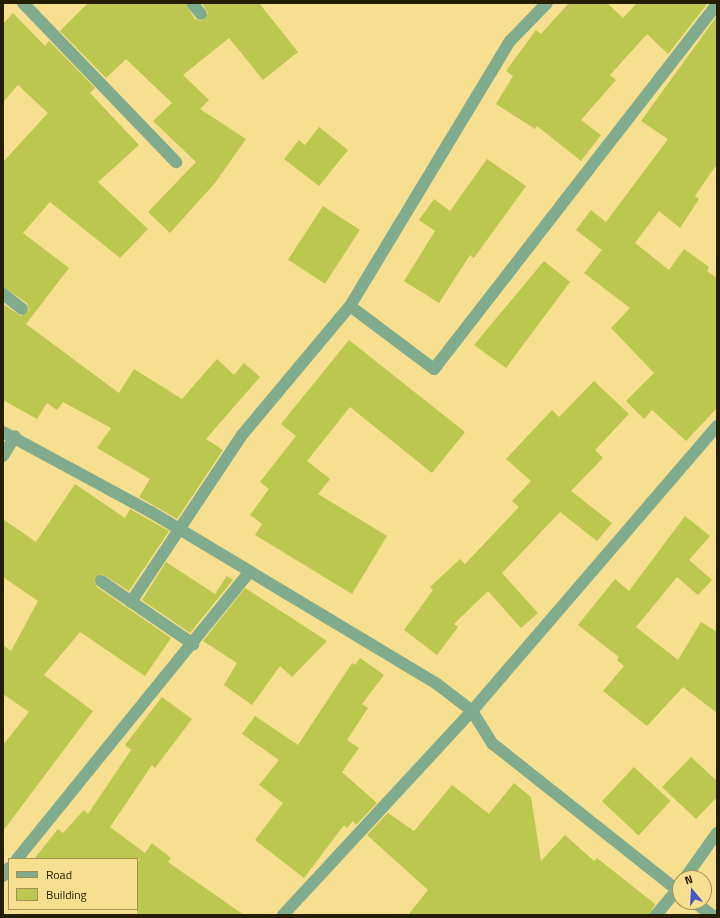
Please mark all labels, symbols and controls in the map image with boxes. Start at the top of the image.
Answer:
legend [8,858,138,910]
text: Road [46,865,72,884]
north arrow [672,870,712,910]
text: N [683,871,695,888]
text: Building [46,885,87,904]

